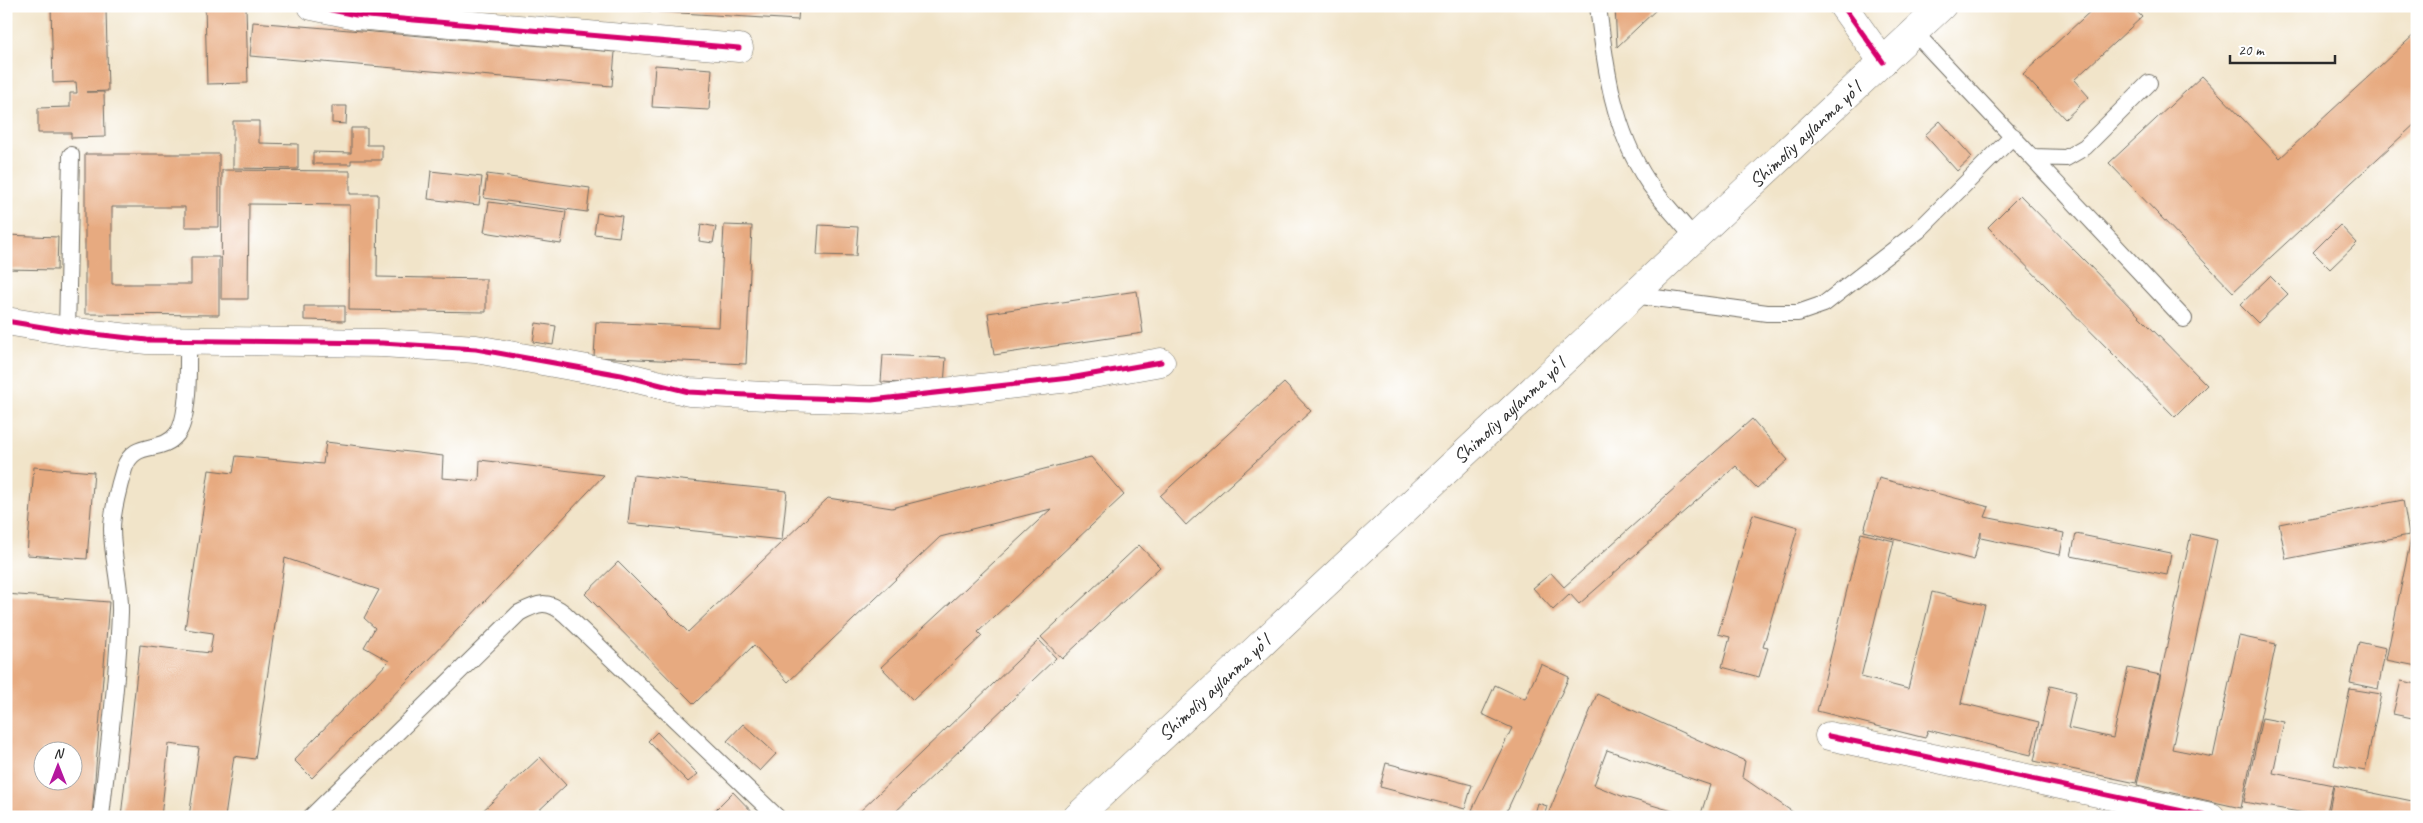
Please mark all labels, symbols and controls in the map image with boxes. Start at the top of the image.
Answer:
scale bar [2230,32,2336,64]
text: 20 m [2238,41,2265,60]
street label: Shimoliy aylanma yoʻl [1744,74,1869,193]
street label: Shimoliy aylanma yoʻl [1448,350,1573,469]
street label: Shimoliy aylanma yoʻl [1153,627,1278,746]
north arrow [32,740,82,790]
text: N [54,745,65,762]

